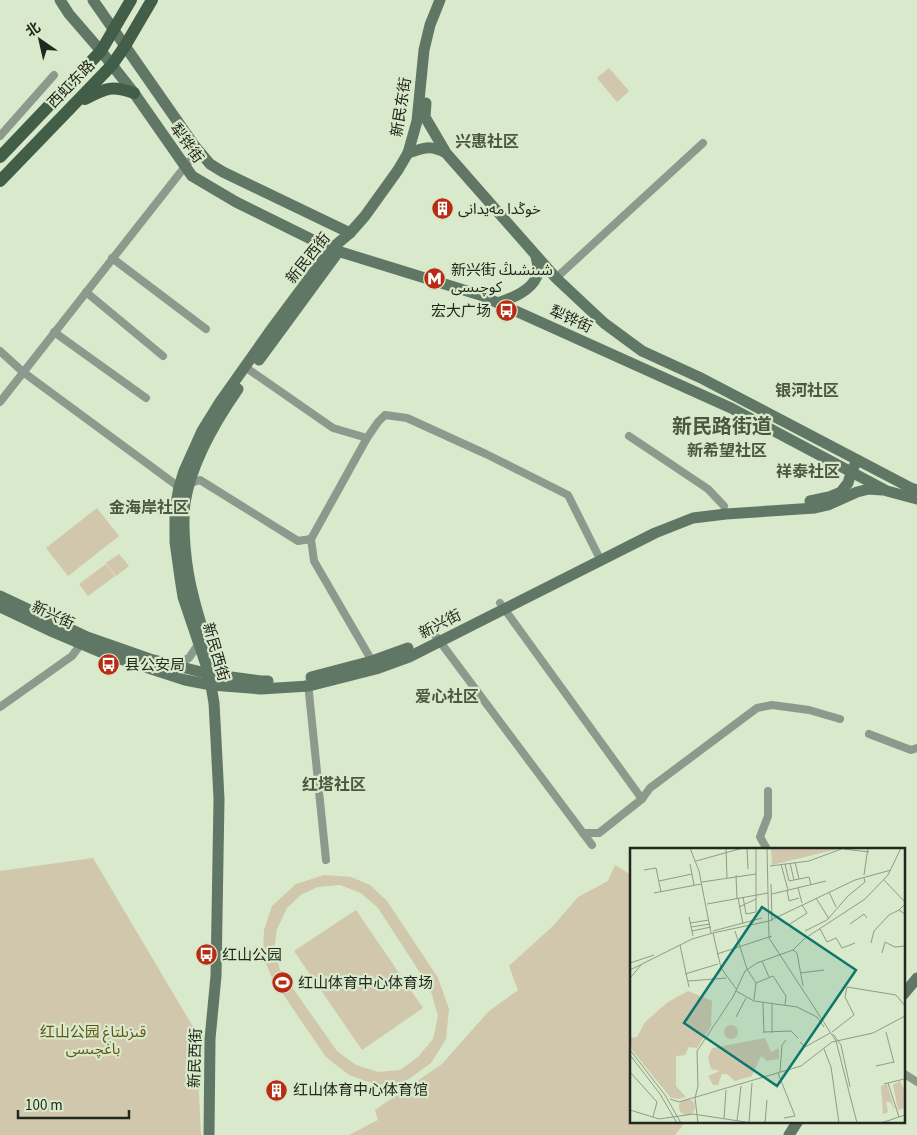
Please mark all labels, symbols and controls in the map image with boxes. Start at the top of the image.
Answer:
north arrow [15,15,65,65]
text: 北 [22,18,45,42]
street label: 西虹东路 [43,55,100,113]
street label: 新民东街 [386,76,417,138]
street label: 犁铧街 [165,119,208,168]
district label: 兴惠社区 [455,131,519,153]
building icon: خوڭدا مەيدانى [430,197,454,221]
place label: خوڭدا مەيدانى [458,199,541,220]
street label: 新民西街 [281,228,335,288]
place label: 新兴街 شىنشىڭ كوچىسى [451,260,553,298]
metro station icon: 新兴街 شىنشىڭ كوچىسى [423,267,447,291]
bus stop icon: 宏大广场 [495,299,519,323]
place label: 宏大广场 [431,301,491,322]
street label: 犁铧街 [546,301,596,338]
district label: 银河社区 [775,380,839,402]
district label: 新民路街道 [672,413,772,441]
district label: 新希望社区 [687,440,767,462]
district label: 祥泰社区 [776,461,840,483]
district label: 金海岸社区 [109,497,189,519]
street label: 新兴街 [28,596,78,634]
street label: 新兴街 [415,605,465,644]
street label: 新民西街 [197,620,234,684]
bus stop icon: 县公安局 [97,653,121,677]
place label: 县公安局 [125,655,185,676]
district label: 爱心社区 [415,686,479,708]
district label: 红塔社区 [302,774,366,796]
inset map [630,848,904,1122]
bus stop icon: 红山公园 [194,943,218,967]
place label: 红山公园 [222,945,282,966]
sports icon: 红山体育中心体育场 [270,971,294,995]
place label: 红山体育中心体育场 [298,973,433,994]
park label: 红山公园 قىزىلتاغ باغچىسى [40,1022,147,1060]
street label: 新民西街 [184,1028,207,1088]
building icon: 红山体育中心体育馆 [265,1078,289,1102]
place label: 红山体育中心体育馆 [293,1080,428,1101]
scale bar [18,1088,129,1120]
text: 100 m [25,1095,63,1116]

